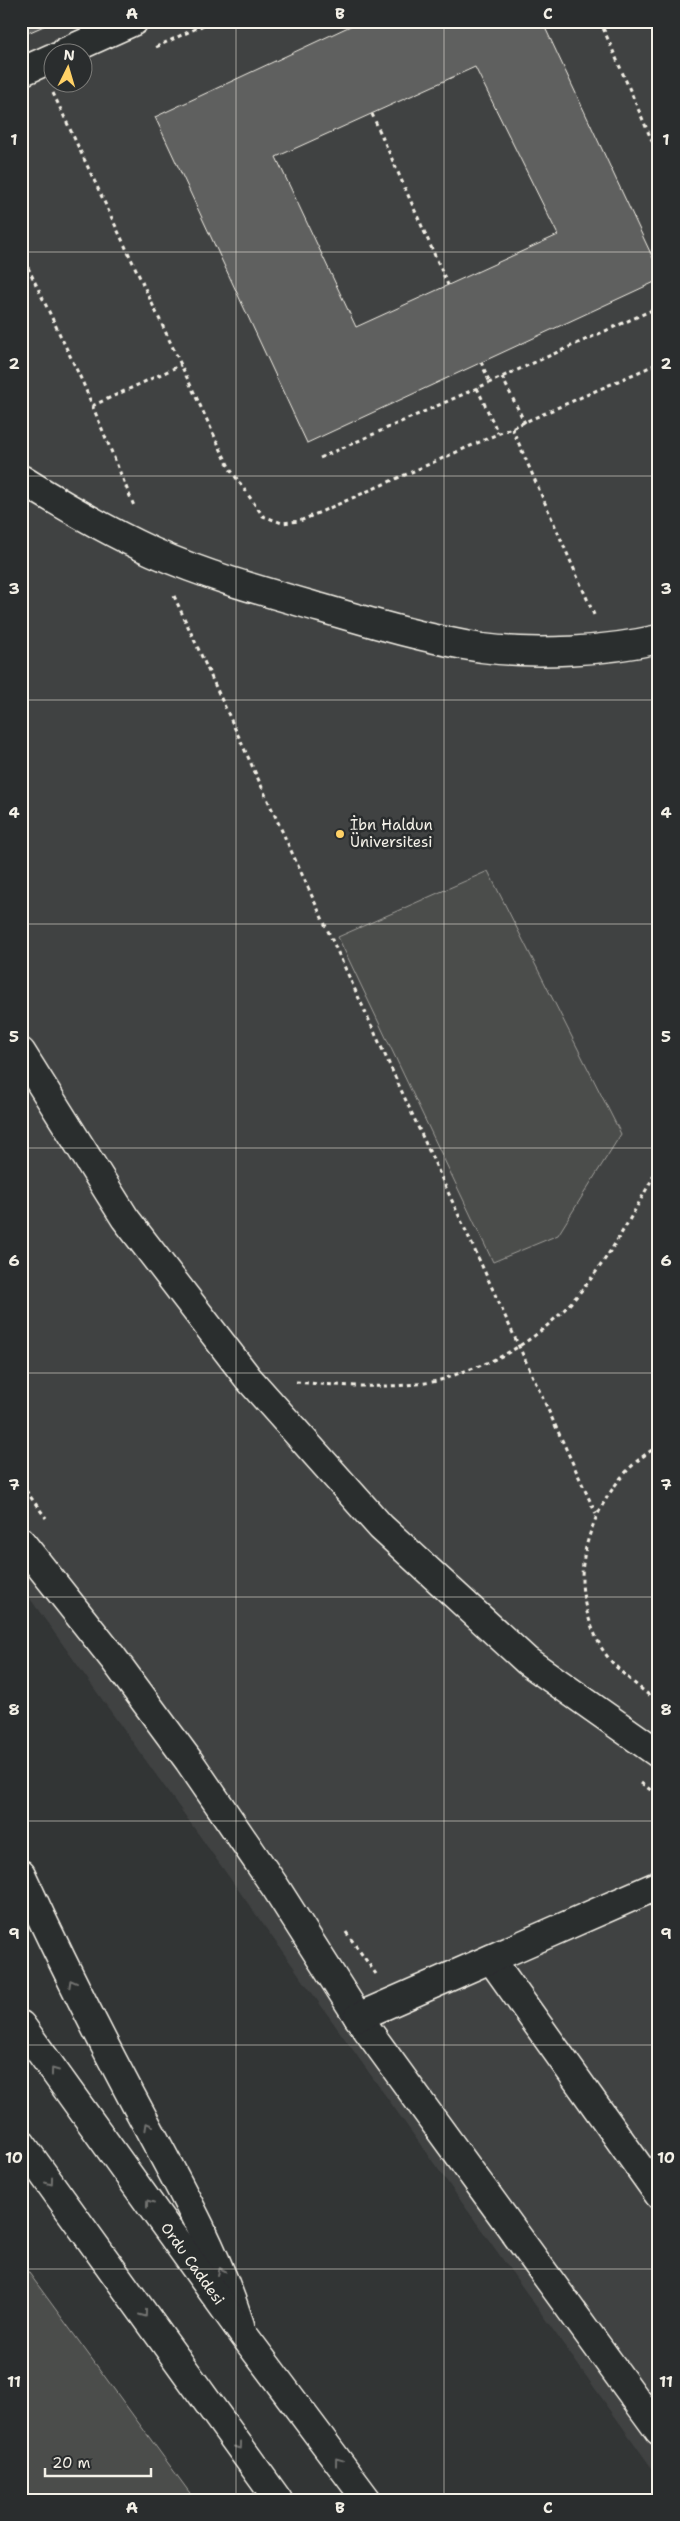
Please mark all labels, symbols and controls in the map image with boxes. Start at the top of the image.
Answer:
text: A [126,3,138,24]
text: B [335,3,345,24]
text: C [543,3,553,24]
north arrow [42,42,92,92]
text: N [63,46,75,64]
text: 1 [10,129,18,150]
text: 1 [662,129,670,150]
text: 2 [8,353,20,374]
text: 2 [660,353,672,374]
text: 3 [8,578,20,599]
text: 3 [660,578,672,599]
text: 4 [8,802,20,823]
text: 4 [660,802,672,823]
place label: İbn Haldun Üniversitesi [350,815,433,852]
marker: İbn Haldun Üniversitesi [334,828,346,840]
text: 5 [9,1026,19,1047]
text: 5 [661,1026,671,1047]
text: 6 [8,1250,20,1271]
text: 6 [660,1250,672,1271]
text: 7 [8,1474,20,1495]
text: 7 [660,1474,672,1495]
text: 8 [8,1699,20,1720]
text: 8 [660,1699,672,1720]
text: 9 [8,1923,20,1944]
text: 9 [660,1923,672,1944]
one-way arrow [68,1979,78,1988]
one-way arrow [51,2067,60,2077]
one-way arrow [144,2123,154,2132]
text: 10 [5,2147,23,2168]
text: 10 [657,2147,675,2168]
one-way arrow [44,2176,53,2186]
one-way arrow [146,2199,155,2209]
street label: Ordu Caddesi [156,2219,229,2309]
one-way arrow [217,2267,228,2276]
one-way arrow [138,2308,147,2318]
text: 11 [7,2371,21,2392]
text: 11 [659,2371,673,2392]
one-way arrow [233,2441,242,2450]
scale bar [45,2446,151,2478]
text: 20 m [52,2453,91,2473]
one-way arrow [335,2457,344,2467]
text: A [126,2497,138,2518]
text: B [335,2497,345,2518]
text: C [543,2497,553,2518]

